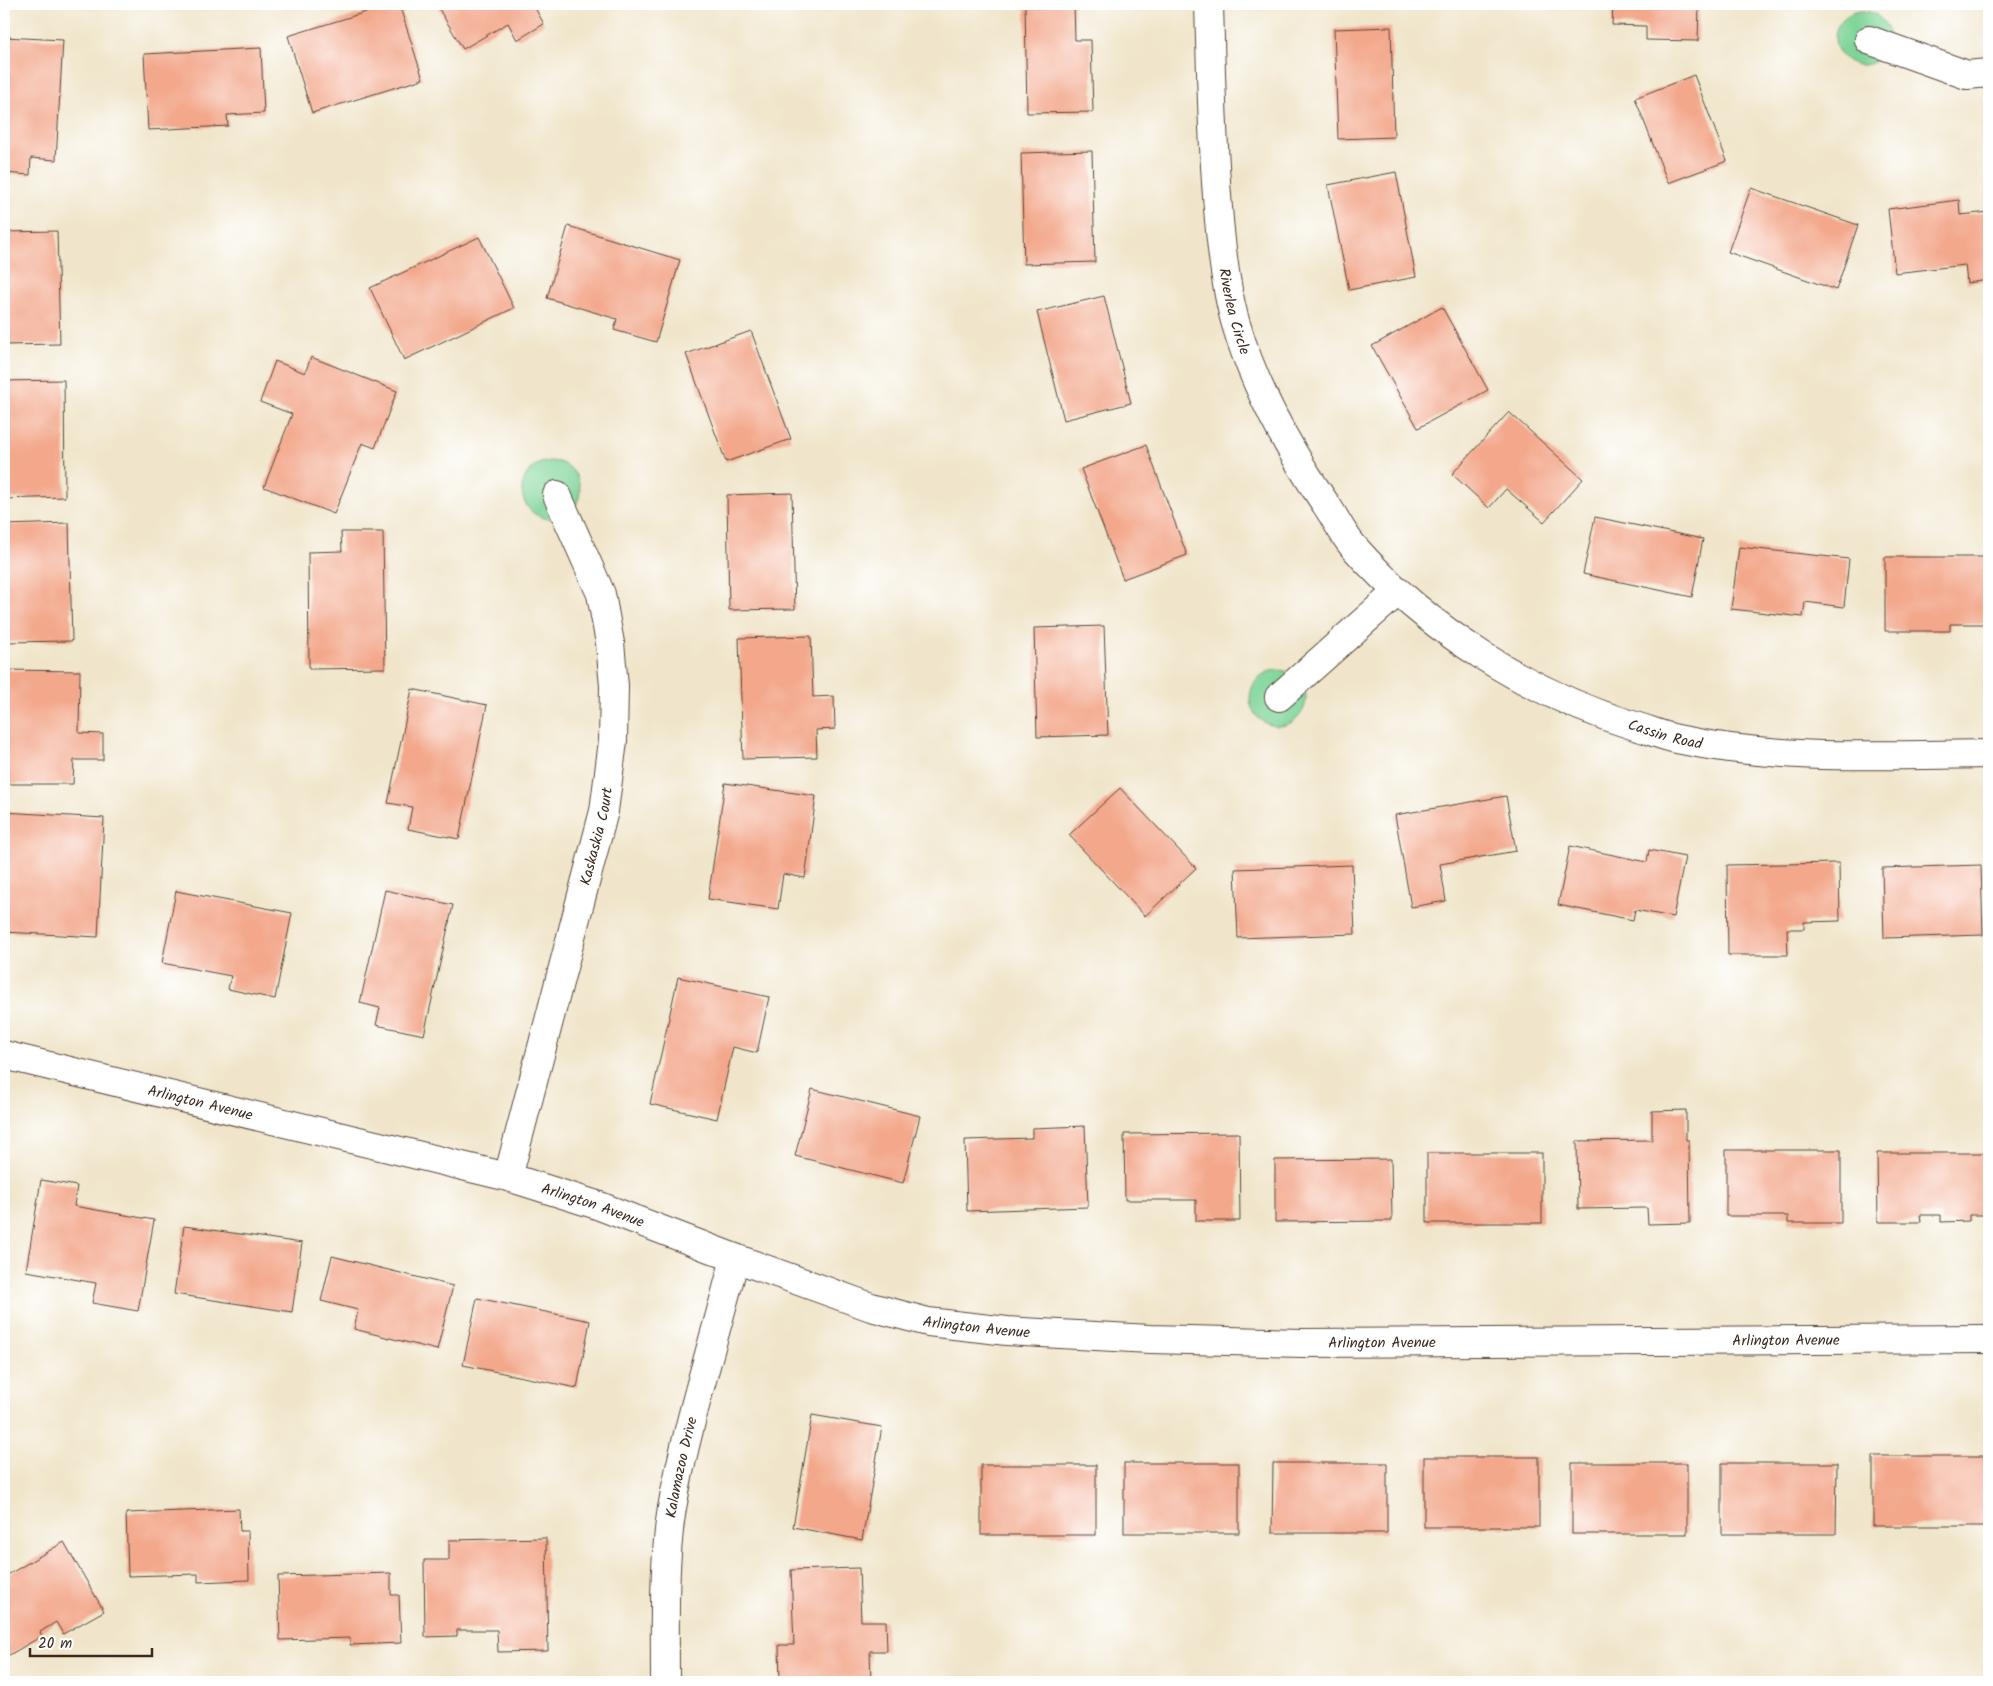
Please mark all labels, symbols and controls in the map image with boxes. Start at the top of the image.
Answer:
street label: Riverlea Circle [1211,267,1256,359]
street label: Cassin Road [1625,713,1705,757]
street label: Kaskaskia Court [574,786,620,888]
street label: Arlington Avenue [145,1079,255,1128]
street label: Arlington Avenue [538,1177,648,1235]
street label: Arlington Avenue [920,1310,1031,1345]
street label: Arlington Avenue [1732,1329,1840,1353]
street label: Arlington Avenue [1328,1331,1436,1356]
street label: Kalamazoo Drive [660,1414,705,1520]
scale bar [30,1626,152,1658]
text: 20 m [38,1632,72,1656]

